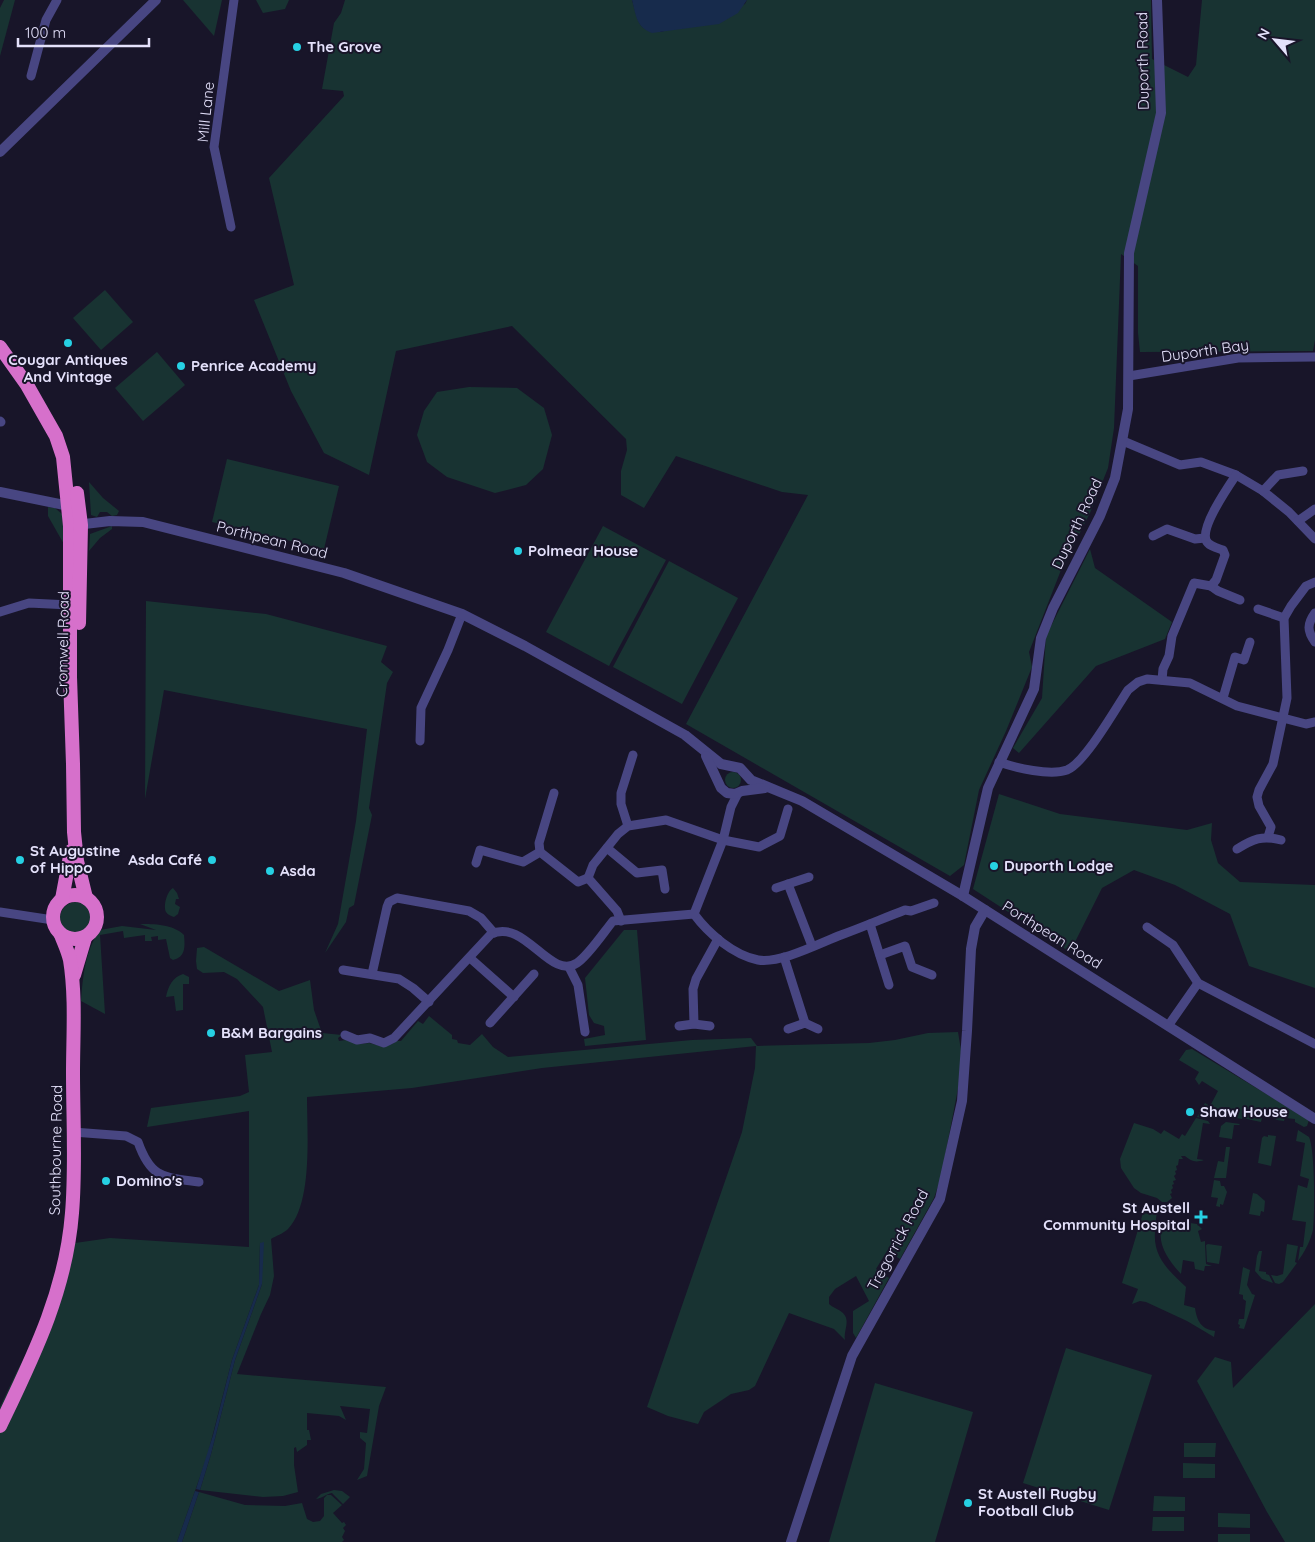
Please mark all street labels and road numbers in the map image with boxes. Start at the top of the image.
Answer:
street label: Duporth Road [1132,12,1153,110]
street label: Mill Lane [193,81,218,143]
street label: Duporth Bay [1160,335,1250,366]
street label: Duporth Road [1047,475,1106,572]
street label: Porthpean Road [215,517,330,563]
street label: Cromwell Road [52,591,73,697]
street label: Porthpean Road [999,896,1106,973]
street label: Southbourne Road [45,1085,66,1215]
street label: Tregorrick Road [863,1186,932,1294]

